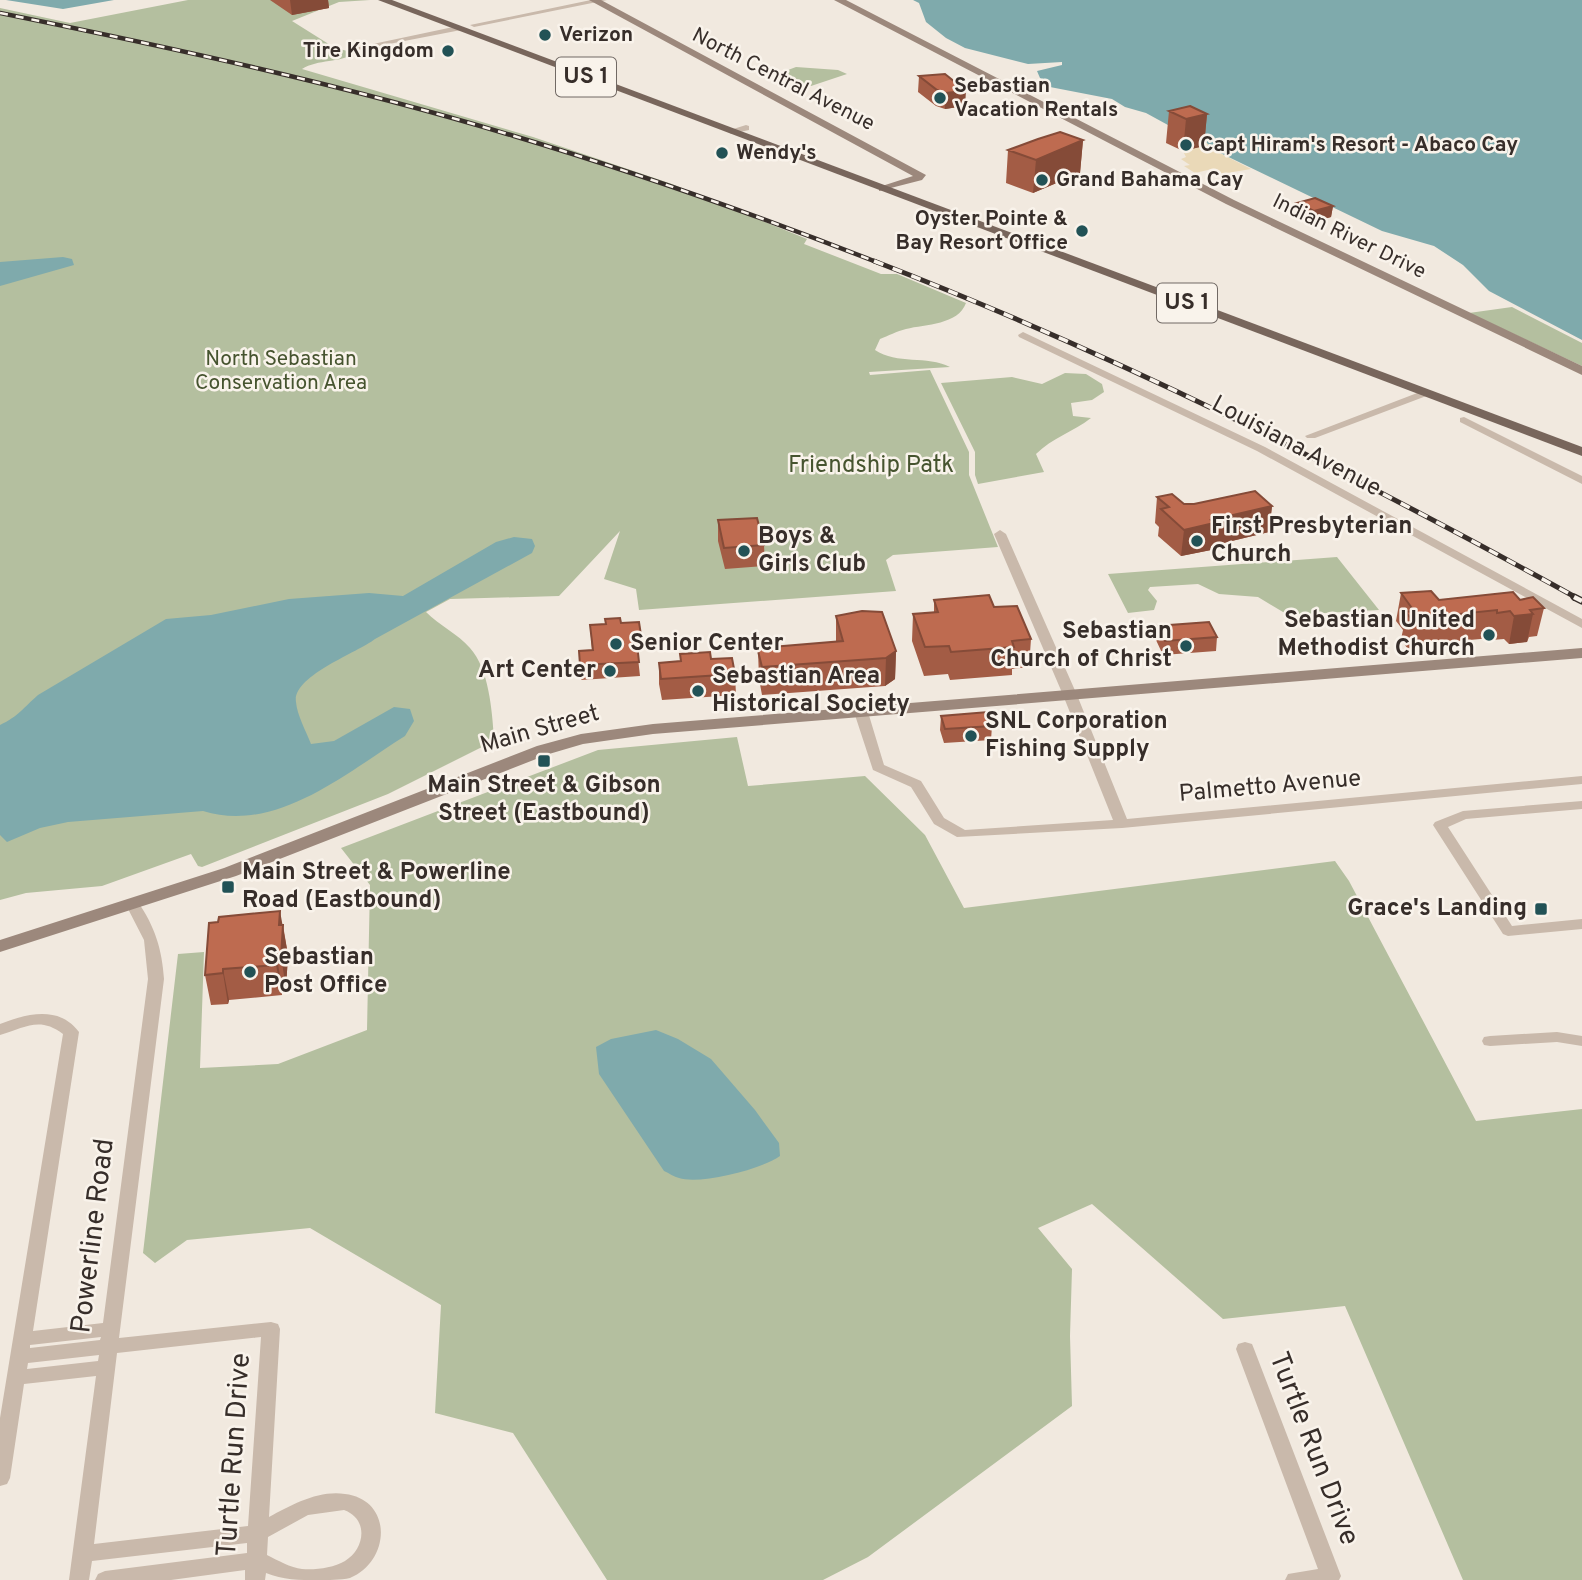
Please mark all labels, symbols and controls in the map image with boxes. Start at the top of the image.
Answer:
place label: Verizon [559,22,633,49]
street label: North Central Avenue [687,22,879,138]
marker: Verizon [537,27,553,43]
place label: Tire Kingdom [303,38,434,65]
marker: Tire Kingdom [440,43,456,59]
road number: US 1 [556,58,616,96]
place label: Sebastian Vacation Rentals [954,73,1118,124]
marker: Sebastian Vacation Rentals [932,90,948,106]
place label: Capt Hiram's Resort - Abaco Cay [1200,132,1518,159]
marker: Capt Hiram's Resort - Abaco Cay [1178,137,1194,153]
place label: Wendy's [736,140,817,167]
marker: Wendy's [714,145,730,161]
place label: Grand Bahama Cay [1056,167,1243,194]
marker: Grand Bahama Cay [1034,172,1050,188]
street label: Indian River Drive [1268,188,1430,286]
place label: Oyster Pointe & Bay Resort Office [896,206,1068,257]
marker: Oyster Pointe & Bay Resort Office [1074,223,1090,239]
road number: US 1 [1157,284,1217,322]
park label: North Sebastian Conservation Area [195,346,367,397]
street label: Louisiana Avenue [1206,390,1386,504]
park label: Friendship Patk [788,451,954,481]
place label: First Presbyterian Church [1211,512,1412,570]
place label: Boys & Girls Club [758,522,866,580]
marker: First Presbyterian Church [1189,533,1205,549]
marker: Boys & Girls Club [736,543,752,559]
place label: Sebastian United Methodist Church [1277,606,1475,664]
place label: Sebastian Church of Christ [990,617,1172,675]
marker: Sebastian United Methodist Church [1481,627,1497,643]
place label: Senior Center [630,629,783,659]
marker: Senior Center [608,636,624,652]
marker: Sebastian Church of Christ [1178,638,1194,654]
place label: Art Center [478,656,596,686]
place label: Sebastian Area Historical Society [712,662,910,720]
marker: Art Center [602,663,618,679]
marker: Sebastian Area Historical Society [690,683,706,699]
street label: Main Street [477,699,603,761]
place label: SNL Corporation Fishing Supply [985,707,1168,765]
marker: SNL Corporation Fishing Supply [963,728,979,744]
marker: Main Street & Gibson Street (Eastbound) [536,753,552,769]
street label: Palmetto Avenue [1178,764,1362,810]
place label: Main Street & Gibson Street (Eastbound) [427,771,661,829]
place label: Main Street & Powerline Road (Eastbound) [242,858,511,916]
marker: Main Street & Powerline Road (Eastbound) [220,879,236,895]
place label: Grace's Landing [1347,894,1527,924]
marker: Grace's Landing [1533,901,1549,917]
place label: Sebastian Post Office [264,943,387,1001]
marker: Sebastian Post Office [242,964,258,980]
street label: Powerline Road [64,1137,124,1335]
street label: Turtle Run Drive [1260,1347,1366,1551]
street label: Turtle Run Drive [210,1352,260,1558]

